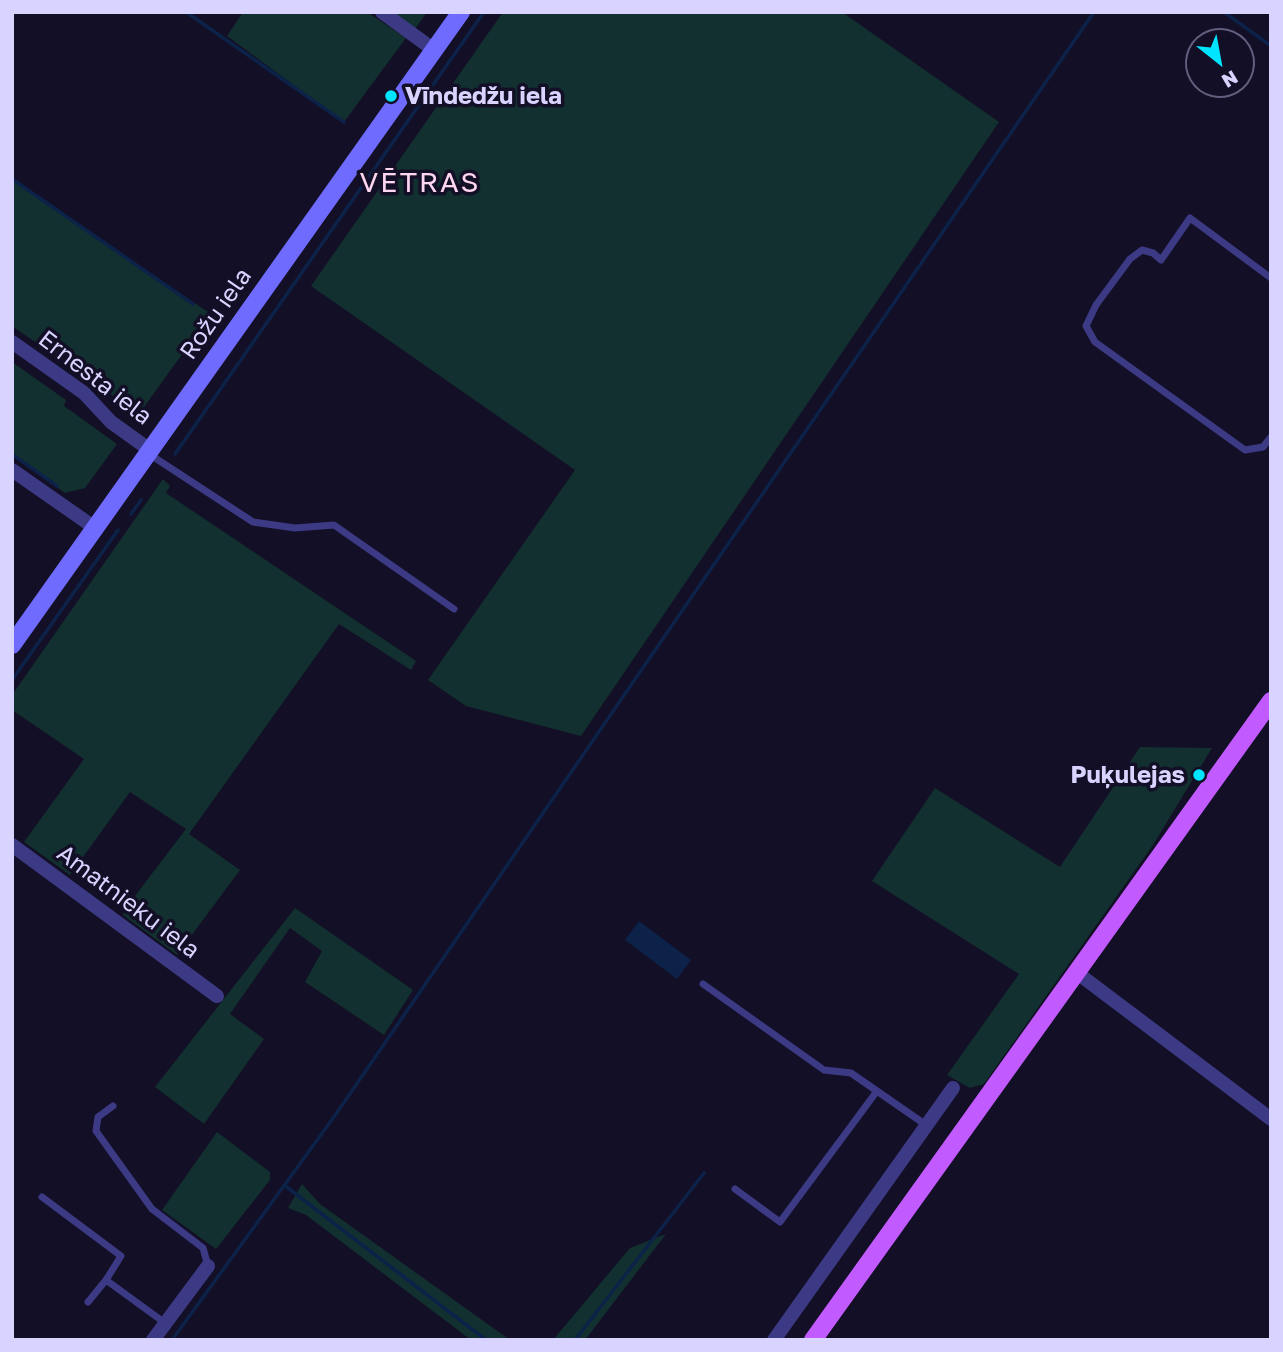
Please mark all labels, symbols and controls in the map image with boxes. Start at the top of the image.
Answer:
north arrow [1185,28,1255,98]
text: N [1218,66,1242,93]
place label: Vīndedžu iela [405,82,562,110]
marker: Vīndedžu iela [383,88,399,104]
district label: VĒTRAS [360,166,480,200]
street label: Rožu iela [174,263,258,365]
street label: Ernesta iela [32,325,158,431]
place label: Puķulejas [1070,761,1185,789]
marker: Puķulejas [1191,767,1207,783]
street label: Amatnieku iela [51,839,205,965]

